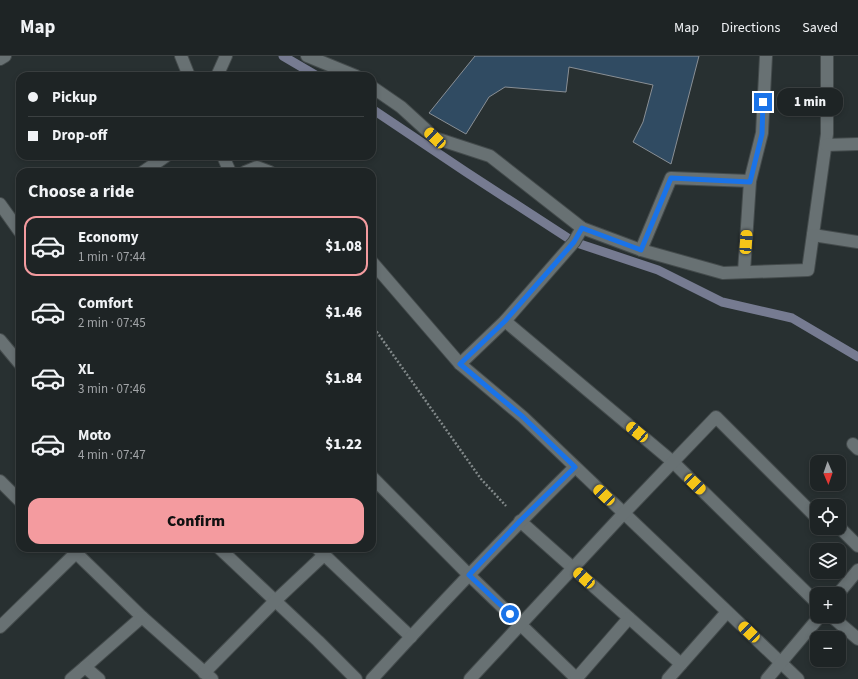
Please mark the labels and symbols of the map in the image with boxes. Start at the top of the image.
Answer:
callout: 1 min [777,88,843,116]
route end [754,93,772,111]
car [422,125,448,151]
car [739,230,753,254]
car [624,420,650,444]
north arrow [810,455,846,491]
car [682,471,708,497]
car [591,482,617,508]
car [571,566,597,590]
route start [501,605,519,623]
car [736,619,762,645]

